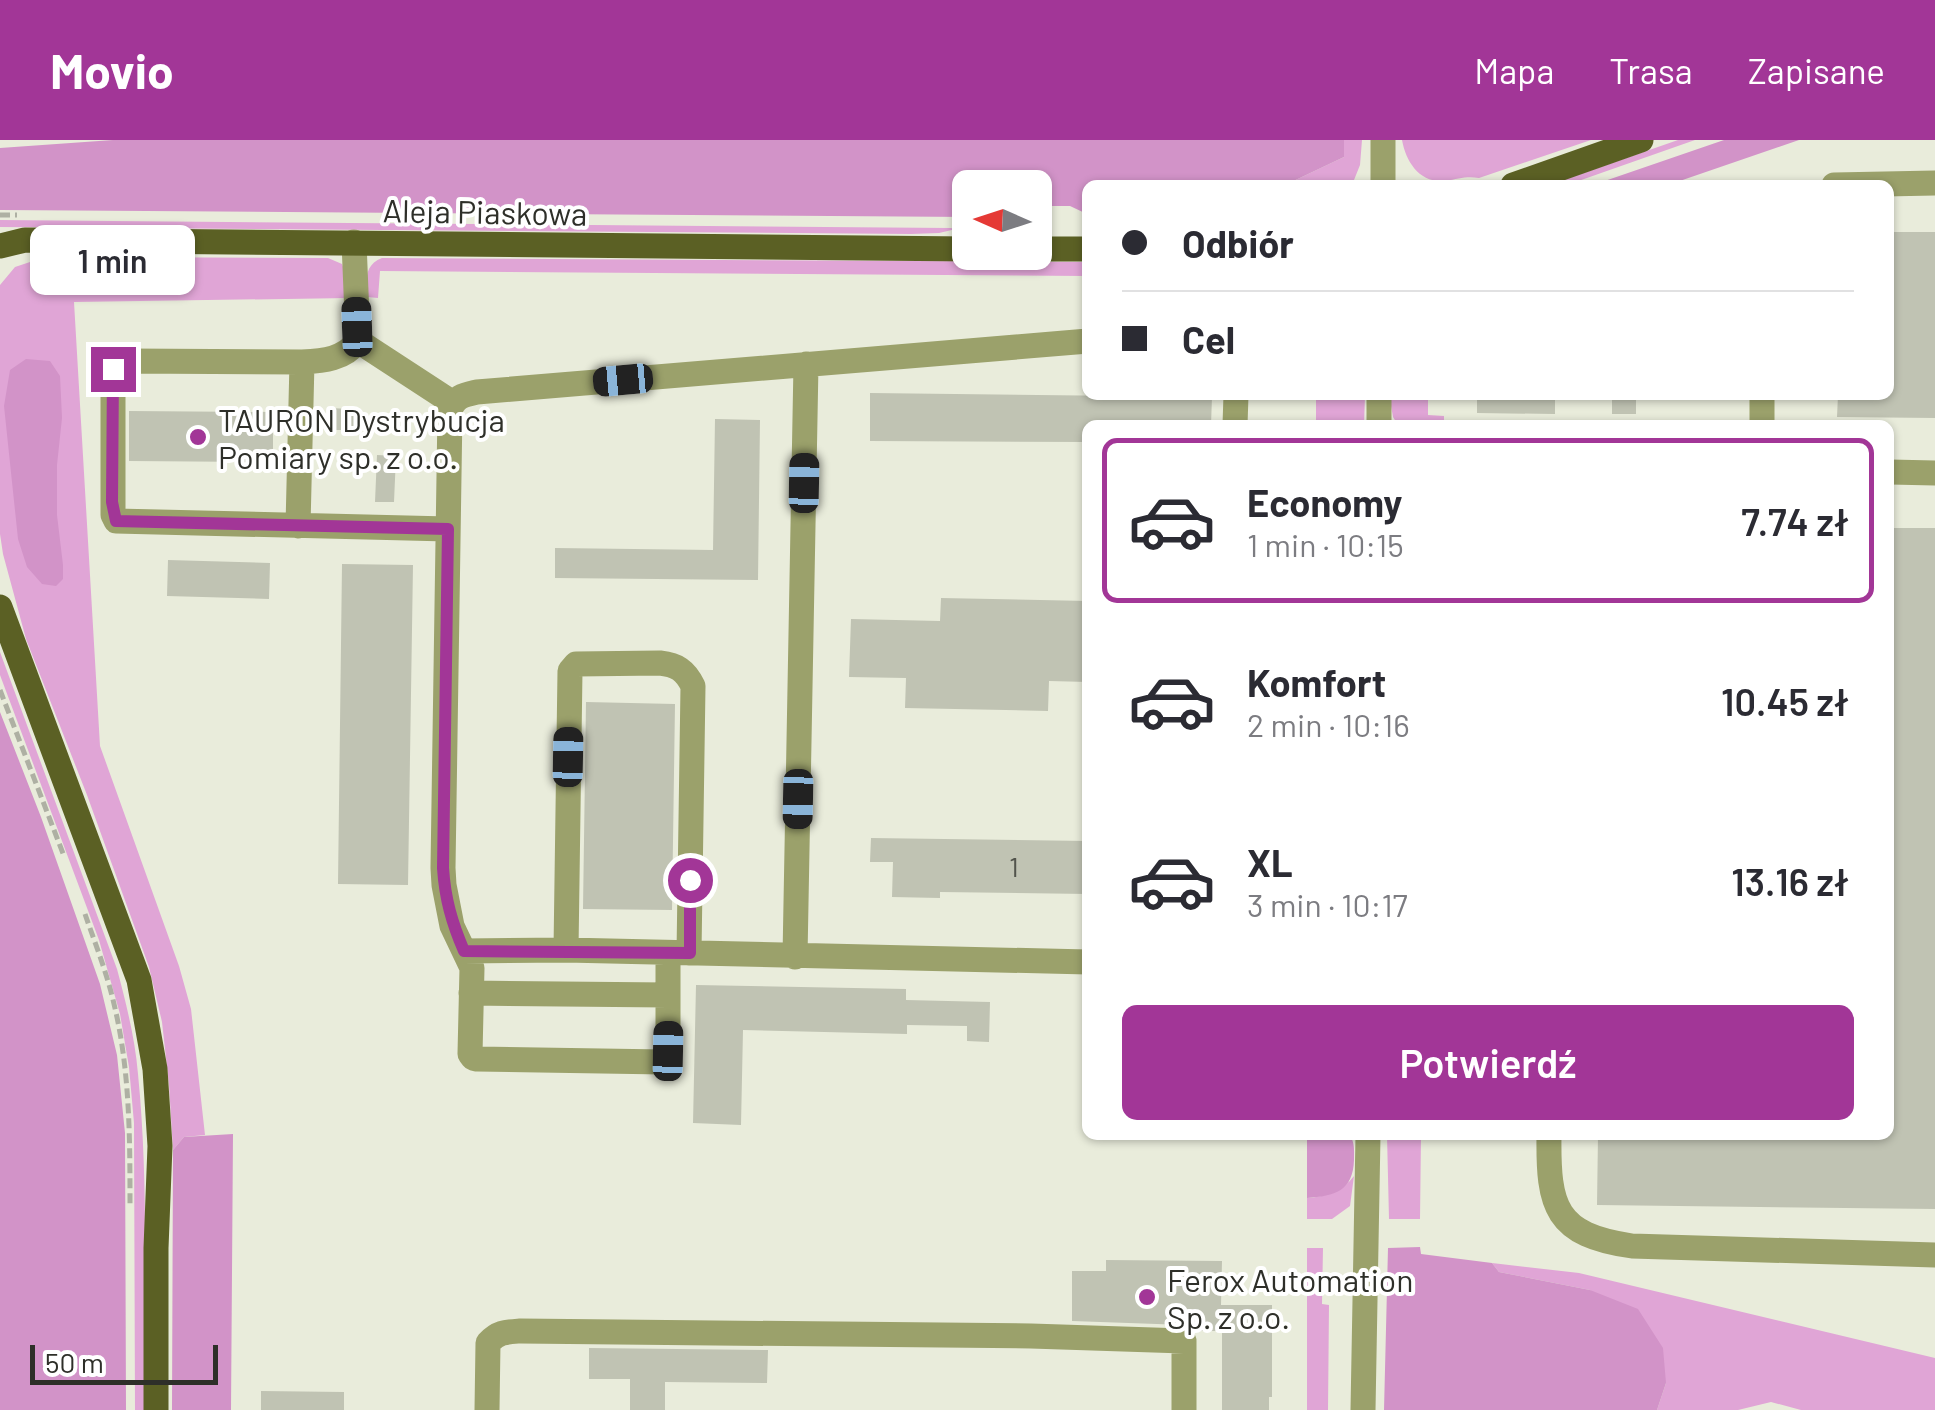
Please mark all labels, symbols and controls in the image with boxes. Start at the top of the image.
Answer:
text: Movio [50,41,174,99]
text: Mapa [1474,49,1554,91]
text: Trasa [1609,49,1693,91]
text: Zapisane [1748,49,1885,91]
north arrow [952,170,1052,270]
map controls [952,170,1052,270]
street label: Aleja Piaskowa [382,190,588,232]
text: Odbiór [1182,220,1294,266]
callout: 1 min [31,224,196,294]
text: 1 min [78,241,147,279]
car [341,296,373,358]
text: Cel [1182,316,1235,362]
route end [91,347,136,392]
car [592,362,654,398]
place label: TAURON Dystrybucja Pomiary sp. z o.o. [218,400,505,475]
marker: TAURON Dystrybucja Pomiary sp. z o.o. [187,426,209,448]
car [788,453,820,513]
icon: car [1127,476,1217,566]
text: Economy [1247,479,1402,525]
text: 7.74 zł [1741,498,1849,544]
text: 1 min · 10:15 [1247,525,1404,563]
icon: car [1127,656,1217,746]
text: Komfort [1247,659,1386,705]
text: 10.45 zł [1721,678,1849,724]
text: 2 min · 10:16 [1247,705,1410,743]
car [552,727,584,787]
car [782,769,814,829]
icon: car [1127,836,1217,926]
text: XL [1247,839,1293,885]
house number: 1 [1009,849,1019,883]
route start [668,858,713,903]
text: 13.16 zł [1731,858,1849,904]
text: 3 min · 10:17 [1247,885,1408,923]
button: Potwierdź [1122,1005,1854,1120]
car [652,1021,684,1081]
place label: Ferox Automation Sp. z o.o. [1167,1260,1414,1335]
marker: Ferox Automation Sp. z o.o. [1136,1286,1158,1308]
scale bar [30,1340,218,1384]
text: 50 m [45,1345,104,1379]

